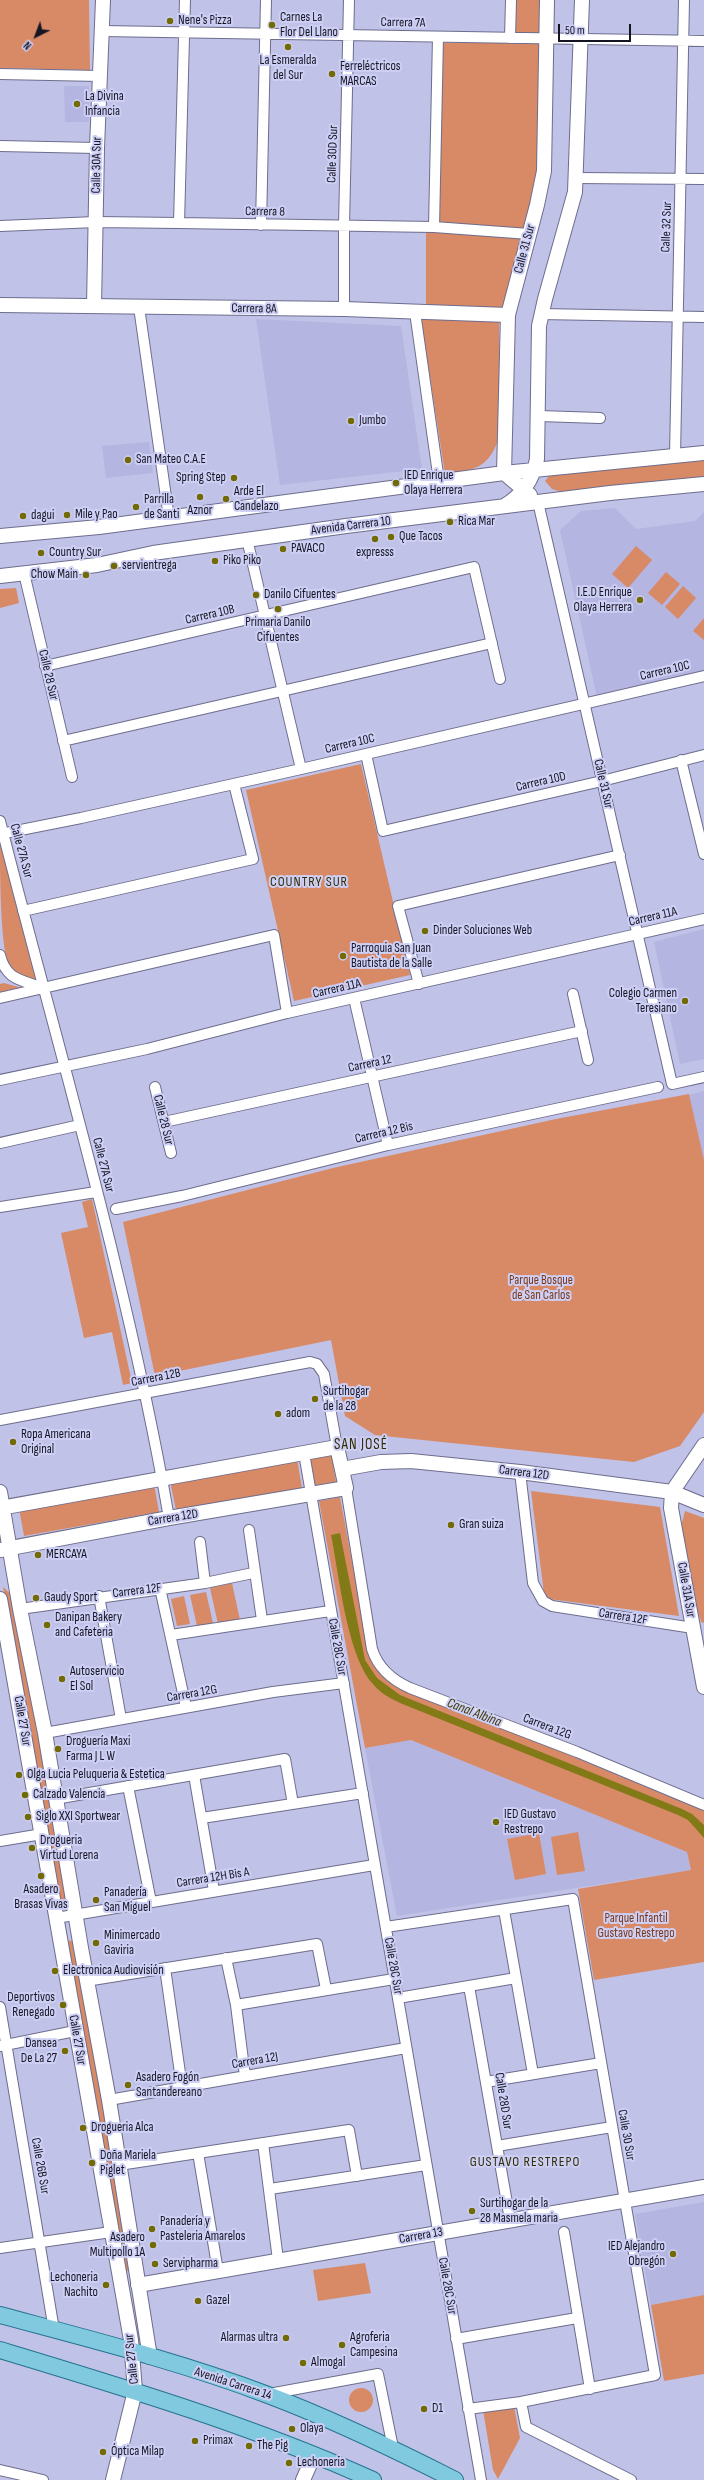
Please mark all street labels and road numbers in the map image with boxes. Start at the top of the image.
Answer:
street label: Carrera 7A [381,15,425,31]
street label: Calle 30D Sur [324,125,342,183]
street label: Calle 30A Sur [89,137,105,193]
street label: Calle 32 Sur [658,201,676,253]
street label: Carrera 8 [245,204,285,220]
street label: Calle 31 Sur [511,223,539,275]
street label: Carrera 8A [231,301,277,317]
street label: Avenida Carrera 10 [310,513,392,539]
street label: Carrera 10B [184,602,236,628]
street label: Calle 28 Sur [35,648,61,702]
street label: Carrera 10C [638,658,692,684]
street label: Carrera 10C [323,731,377,757]
street label: Calle 31 Sur [590,758,616,810]
street label: Carrera 10D [514,769,568,795]
street label: Calle 27A Sur [6,822,36,880]
street label: Carrera 11A [627,904,679,930]
street label: Carrera 11A [311,976,363,1002]
street label: Carrera 12 [347,1052,393,1076]
street label: Calle 28 Sur [149,1093,177,1147]
street label: Carrera 12 Bis [353,1119,415,1147]
street label: Calle 27A Sur [89,1136,117,1194]
street label: Carrera 12B [130,1366,182,1390]
street label: Carrera 12D [498,1462,550,1484]
street label: Carrera 12D [147,1506,199,1530]
street label: Calle 31A Sur [673,1561,699,1619]
street label: Carrera 12F [112,1580,162,1602]
street label: Carrera 12F [597,1605,649,1629]
street label: Calle 28C Sur [324,1617,350,1677]
street label: Carrera 12G [166,1682,218,1706]
street label: Calle 27 Sur [10,1695,34,1747]
street label: Carrera 12G [521,1711,573,1743]
street label: Carrera 12H Bis A [176,1865,250,1891]
street label: Calle 28C Sur [380,1936,406,1996]
street label: Calle 27 Sur [65,2014,89,2066]
street label: Carrera 12J [230,2049,280,2073]
street label: Calle 28D Sur [491,2071,515,2131]
street label: Calle 30 Sur [614,2108,638,2162]
street label: Calle 26B Sur [27,2137,53,2195]
street label: Carrera 13 [398,2224,444,2248]
street label: Calle 28C Sur [434,2256,460,2316]
street label: Calle 27 Sur [122,2333,142,2385]
street label: Avenida Carrera 14 [192,2364,274,2404]

